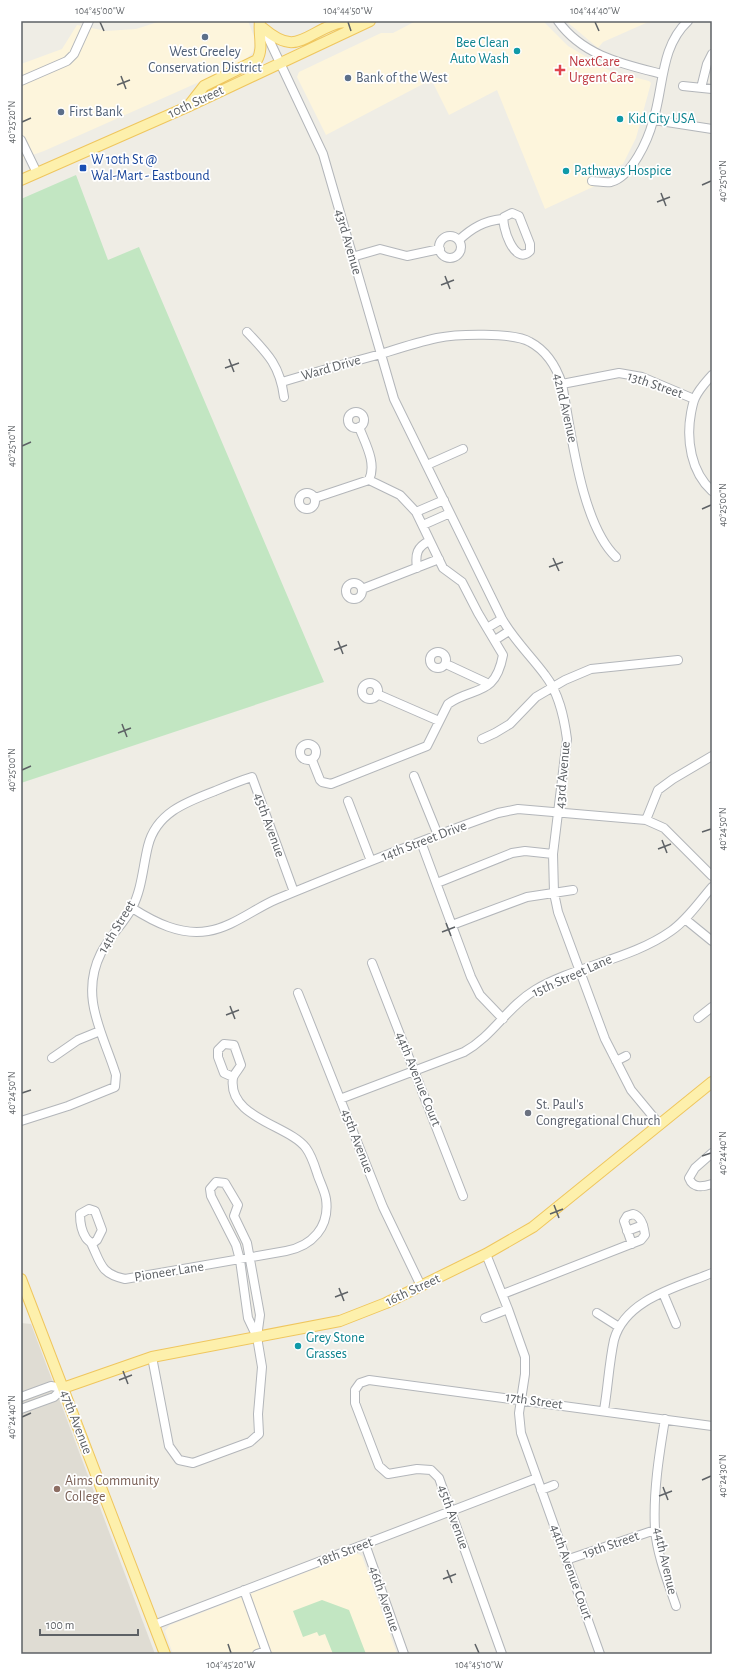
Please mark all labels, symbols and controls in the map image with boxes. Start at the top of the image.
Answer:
text: 104°45'00"W [75,6,125,16]
text: 104°44'50"W [323,6,373,16]
text: 104°44'40"W [570,6,620,16]
marker: West Greeley Conservation District [200,32,210,42]
place label: Bee Clean Auto Wash [450,36,509,66]
place label: West Greeley Conservation District [148,45,262,75]
marker: Bee Clean Auto Wash [512,46,522,56]
place label: NextCare Urgent Care [569,55,634,85]
marker: NextCare Urgent Care [554,64,566,76]
place label: Bank of the West [356,71,448,85]
marker: Bank of the West [343,73,353,83]
street label: 10th Street [166,83,226,121]
text: 40°25'20"N [7,101,17,143]
place label: First Bank [69,105,123,119]
marker: First Bank [56,107,66,117]
place label: Kid City USA [628,112,696,126]
marker: Kid City USA [615,114,625,124]
place label: W 10th St @ Wal-Mart - Eastbound [91,153,210,183]
text: 40°25'10"N [718,160,728,202]
marker: W 10th St @ Wal-Mart - Eastbound [78,163,88,173]
place label: Pathways Hospice [574,164,672,178]
marker: Pathways Hospice [561,166,571,176]
street label: 43rd Avenue [332,208,364,276]
street label: Ward Drive [300,353,362,383]
street label: 13th Street [625,369,685,401]
street label: 42nd Avenue [550,372,580,444]
text: 40°25'10"N [7,425,17,467]
text: 40°25'00"N [718,483,728,527]
street label: 43rd Avenue [553,741,573,809]
text: 40°25'00"N [7,748,17,792]
street label: 45th Avenue [251,791,287,859]
text: 40°24'50"N [718,807,728,851]
street label: 14th Street Drive [379,818,469,864]
street label: 14th Street [96,898,138,956]
street label: 15th Street Lane [530,952,614,1000]
street label: 44th Avenue Court [393,1030,444,1129]
text: 40°24'50"N [7,1071,17,1115]
place label: St. Paul's Congregational Church [536,1098,661,1128]
street label: 45th Avenue [338,1107,376,1175]
marker: St. Paul's Congregational Church [523,1108,533,1118]
text: 40°24'40"N [718,1131,728,1175]
street label: Pioneer Lane [133,1260,205,1284]
street label: 16th Street [384,1271,443,1309]
place label: Grey Stone Grasses [306,1331,365,1361]
marker: Grey Stone Grasses [293,1341,303,1351]
street label: 47th Avenue [57,1388,95,1456]
street label: 17th Street [504,1390,564,1412]
text: 40°24'40"N [7,1395,17,1439]
text: 40°24'30"N [718,1454,728,1498]
place label: Aims Community College [65,1474,159,1504]
street label: 45th Avenue [435,1483,471,1551]
marker: Aims Community College [52,1484,62,1494]
street label: 44th Avenue Court [547,1522,595,1622]
street label: 44th Avenue [650,1526,680,1596]
street label: 19th Street [581,1529,641,1561]
street label: 18th Street [315,1535,375,1569]
street label: 46th Avenue [366,1564,402,1634]
scale bar [40,1611,138,1637]
text: 100 m [46,1619,74,1631]
text: 104°45'20"W [207,1660,255,1670]
text: 104°45'10"W [455,1660,503,1670]

